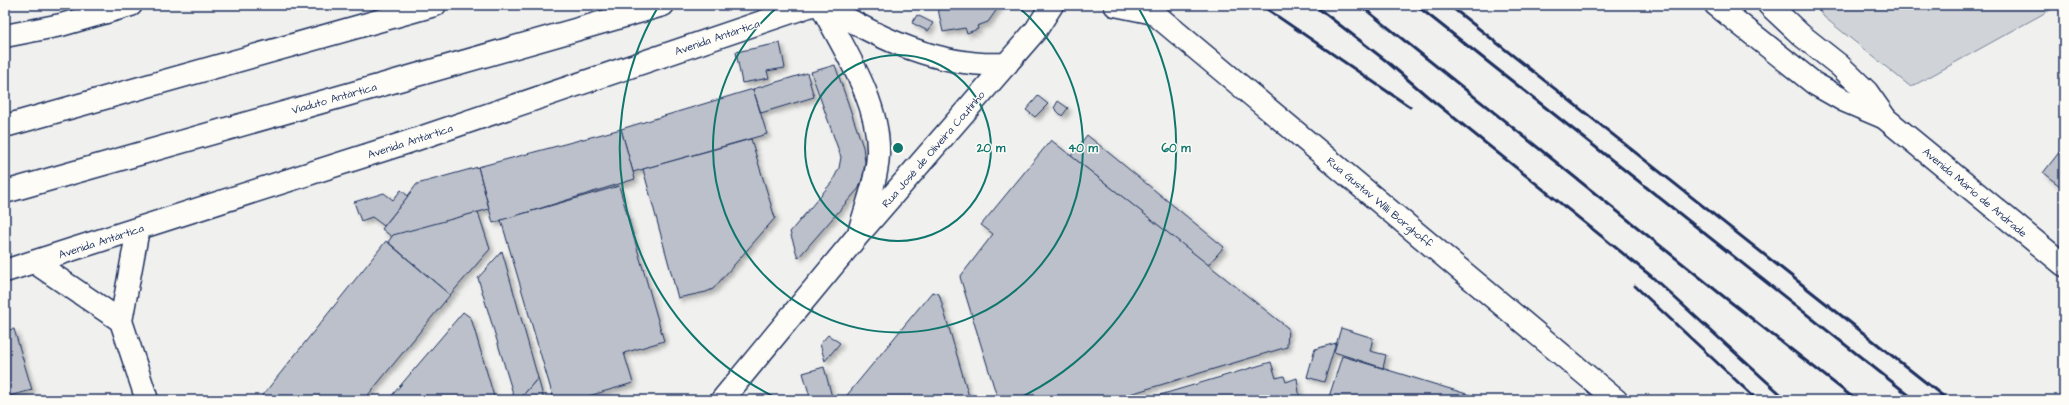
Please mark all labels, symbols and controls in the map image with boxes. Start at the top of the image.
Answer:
street label: Avenida Antártica [673,16,762,59]
street label: Viaduto Antártica [290,79,379,118]
street label: Rua José de Oliveira Coutinho [878,87,989,211]
street label: Avenida Antártica [366,120,455,162]
text: 20 m [976,140,1006,157]
text: 40 m [1068,140,1099,157]
text: 60 m [1161,140,1191,157]
centre of rings [891,141,905,155]
street label: Avenida Mário de Andrade [1919,144,2030,241]
street label: Rua Gustav Willi Borghoff [1323,153,1436,252]
street label: Avenida Antártica [57,220,146,262]

